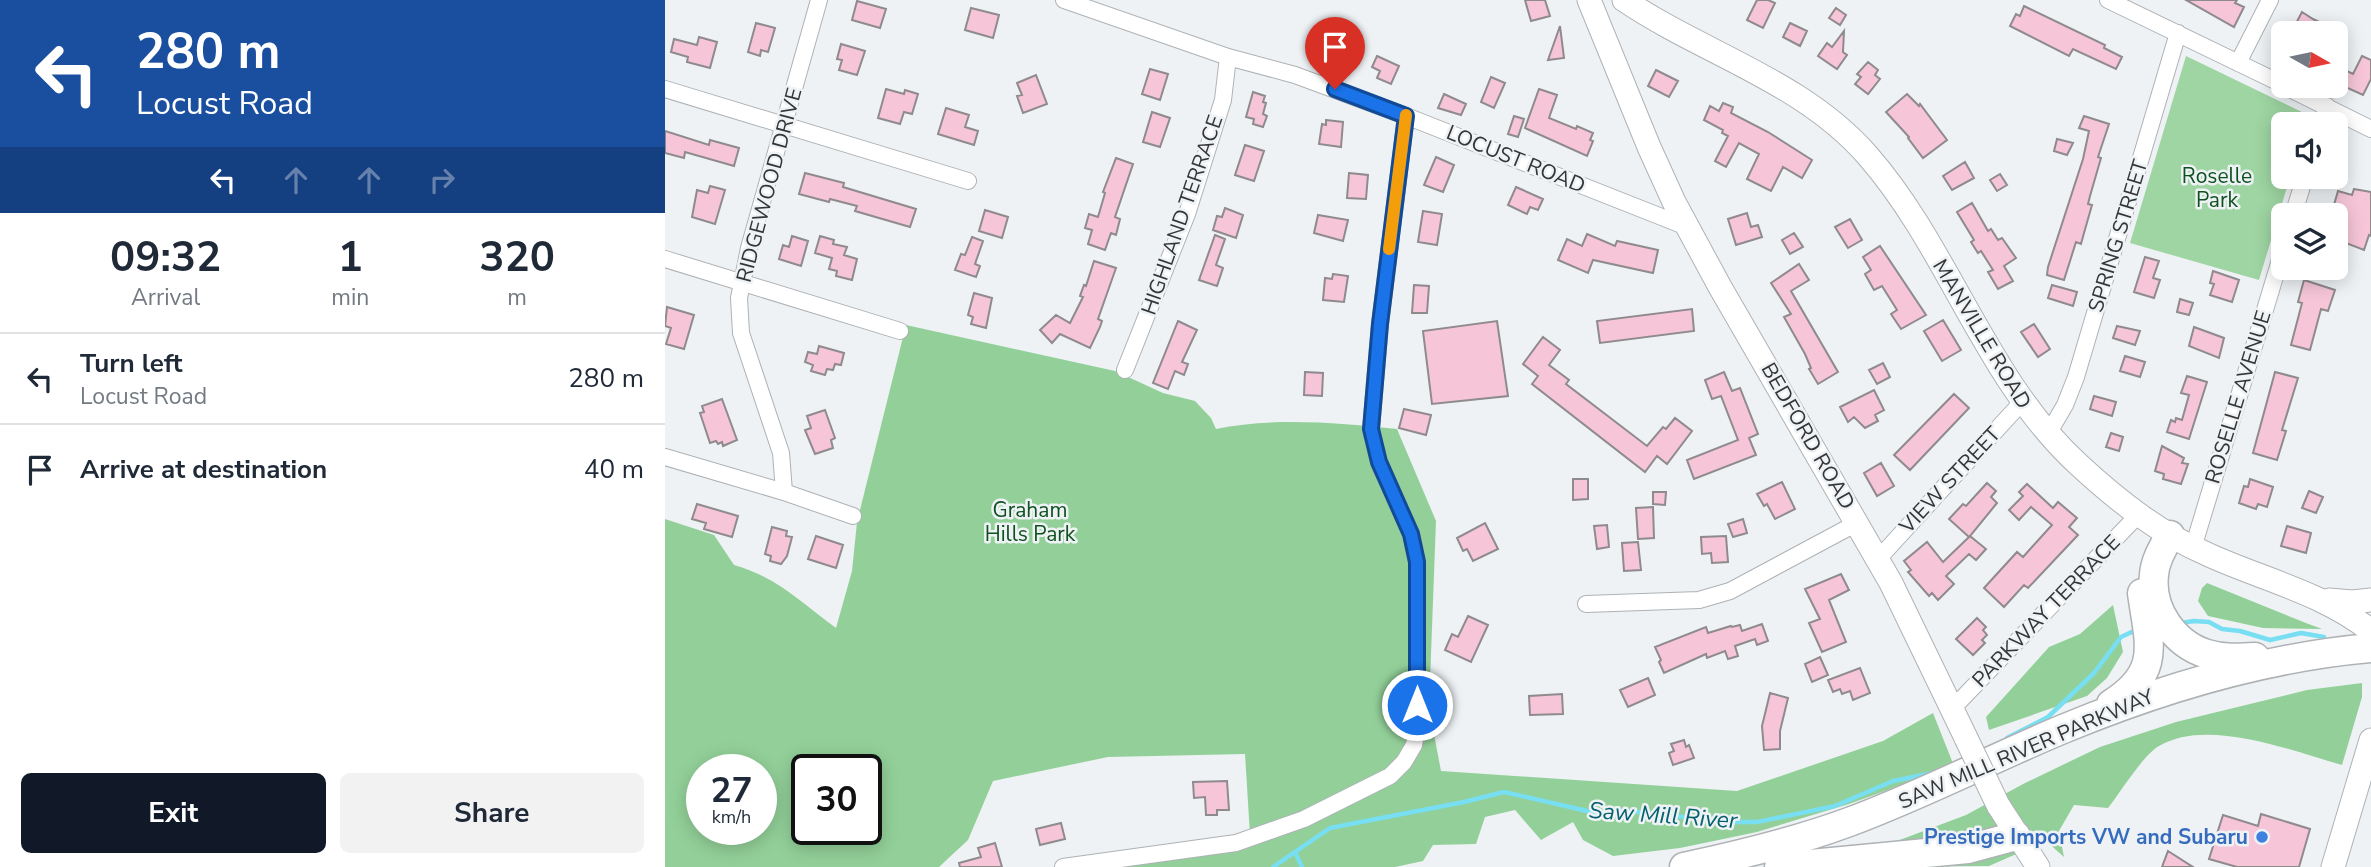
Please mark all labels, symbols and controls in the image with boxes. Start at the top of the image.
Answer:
pin [1305,17,1365,89]
text: 280 m [136,18,280,85]
north arrow [2271,21,2349,98]
map controls [2271,21,2348,280]
icon: left [21,28,112,119]
icon: arrive [1316,28,1354,66]
text: Locust Road [136,82,313,125]
street label: RIDGEWOOD DRIVE [730,85,808,285]
street label: HIGHLAND TERRACE [1135,111,1229,319]
button: sound [2271,112,2348,189]
street label: LOCUST ROAD [1442,118,1590,200]
street label: SPRING STREET [2082,156,2155,316]
icon: left [204,161,242,199]
icon: ahead [277,161,315,199]
icon: ahead [350,161,388,199]
icon: right [423,161,461,199]
park label: Roselle Park [2182,162,2252,214]
button: layers [2271,203,2348,280]
text: 09:32 [110,229,221,286]
text: 1 [338,229,363,286]
text: 320 [479,229,555,286]
street label: MANVILLE ROAD [1926,254,2038,414]
text: Arrival [131,282,200,313]
text: min [331,282,369,313]
text: m [507,282,527,313]
street label: ROSELLE AVENUE [2198,307,2278,487]
text: Turn left [80,346,183,381]
street label: BEDFORD ROAD [1755,358,1861,514]
icon: left [21,360,59,398]
text: 280 m [568,361,644,396]
text: Locust Road [80,381,207,412]
street label: VIEW STREET [1892,420,2007,540]
icon: arrive [21,451,59,489]
text: Arrive at destination [80,452,327,487]
text: 40 m [584,452,644,487]
park label: Graham Hills Park [985,496,1076,548]
street label: PARKWAY TERRACE [1966,529,2126,693]
position arrow [1380,668,1454,742]
street label: SAW MILL RIVER PARKWAY [1894,682,2159,816]
speed limit sign: 30 [791,754,882,845]
text: 27 [710,767,753,814]
button: Exit [21,773,326,853]
button: Share [340,773,644,853]
water label: Saw Mill River [1588,795,1739,836]
text: km/h [712,805,751,829]
place label: Prestige Imports VW and Subaru [1924,823,2248,851]
marker: Prestige Imports VW and Subaru [2254,829,2270,845]

